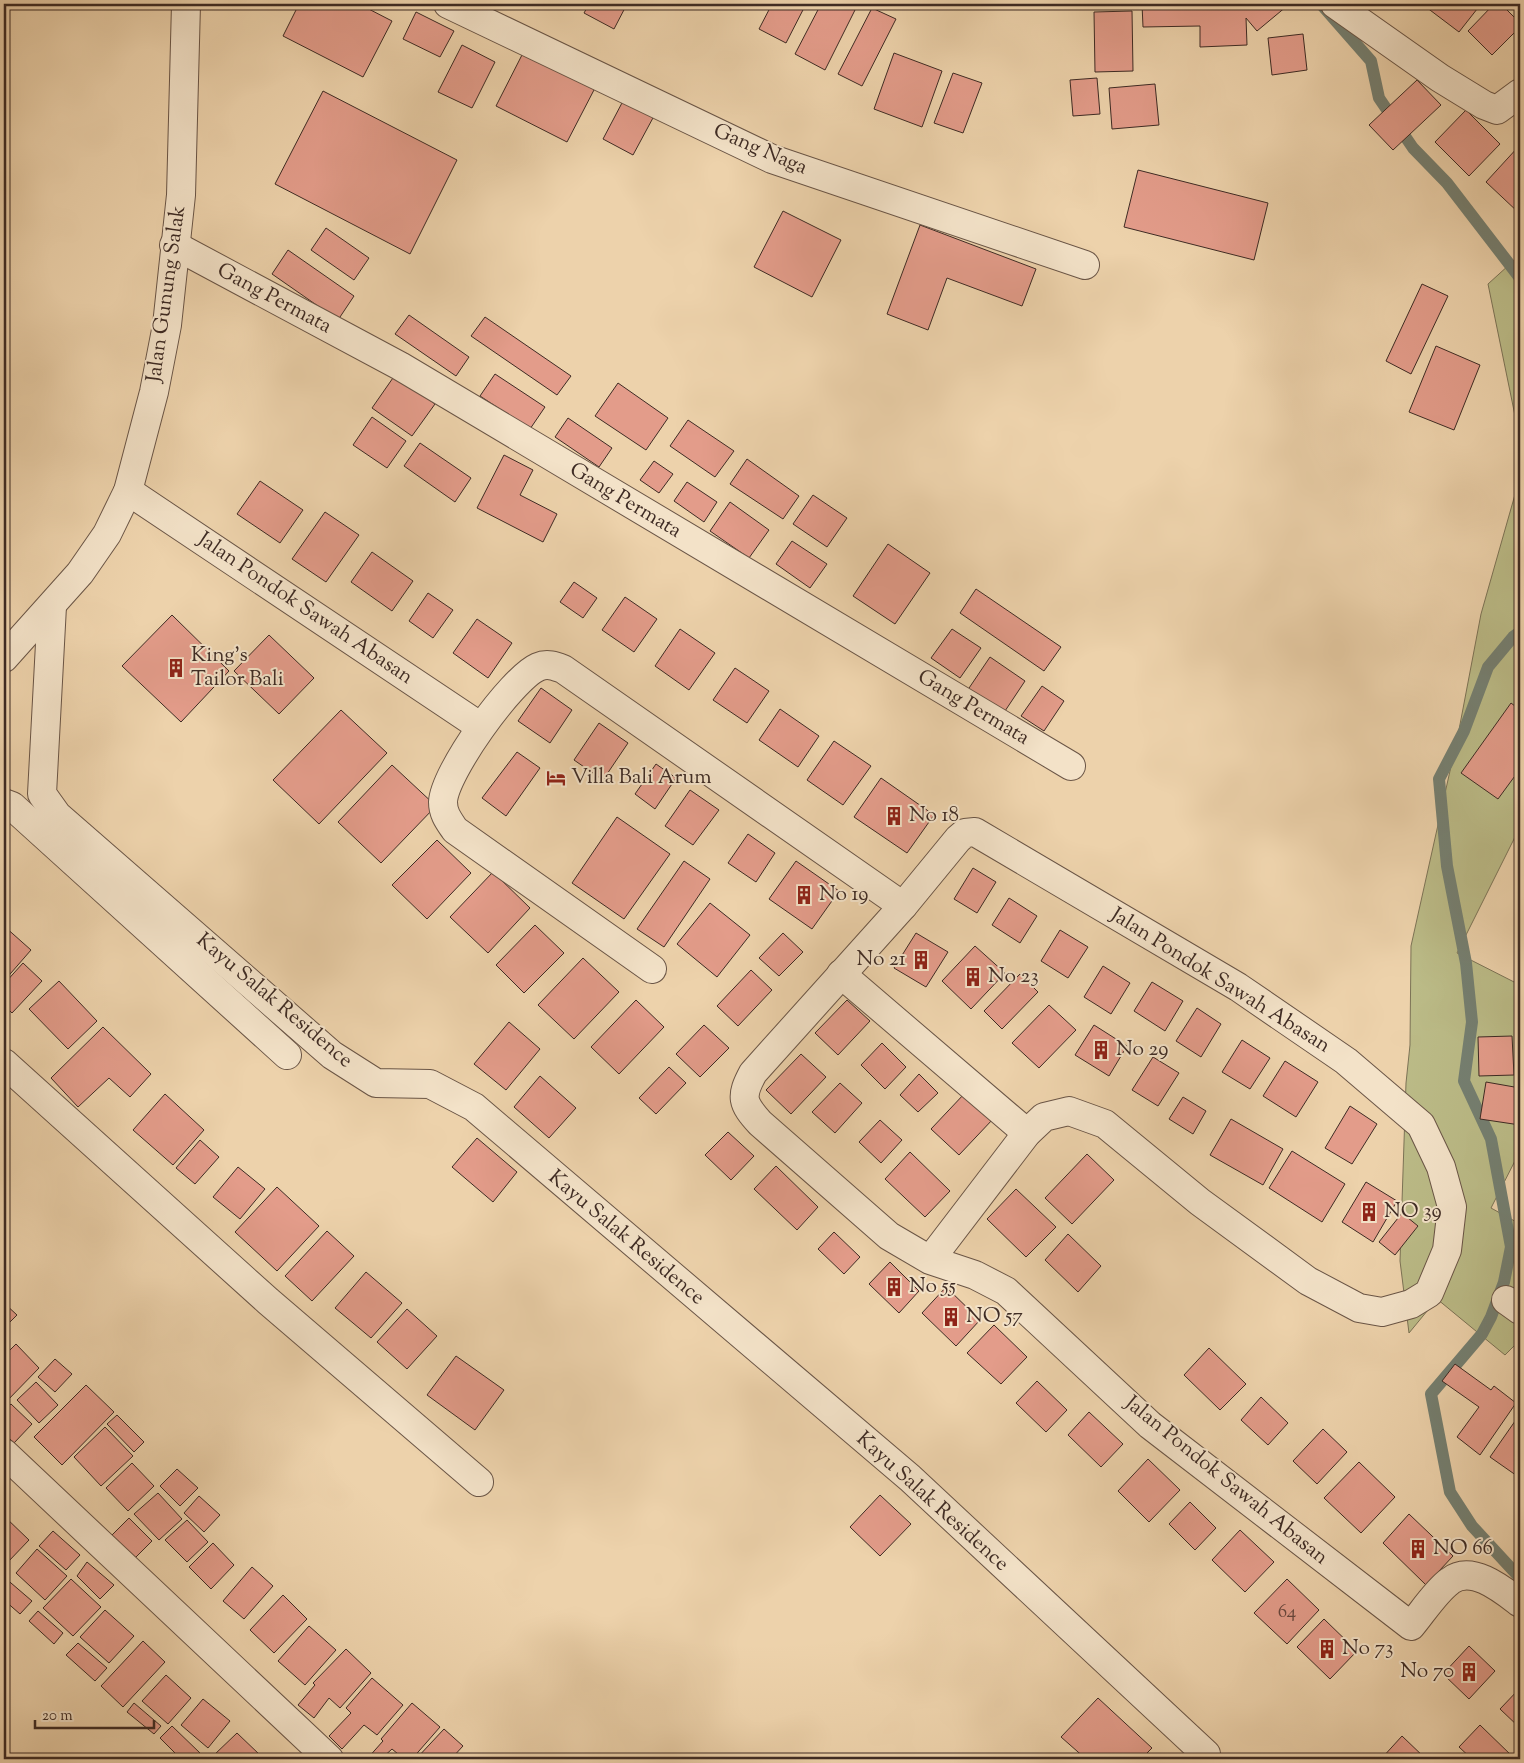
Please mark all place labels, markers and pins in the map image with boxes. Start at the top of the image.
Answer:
place label: King's Tailor Bali [191,641,284,695]
building icon: King's Tailor Bali [165,657,187,679]
place label: Villa Bali Arum [571,763,712,793]
hotel icon: Villa Bali Arum [545,767,567,789]
place label: No 18 [909,801,959,831]
building icon: No 18 [883,805,905,827]
place label: No 19 [819,880,869,910]
building icon: No 19 [793,884,815,906]
place label: No 21 [857,945,906,975]
building icon: No 21 [910,949,932,971]
place label: No 23 [988,962,1039,992]
building icon: No 23 [962,966,984,988]
place label: No 29 [1116,1035,1168,1065]
building icon: No 29 [1090,1039,1112,1061]
place label: NO 39 [1384,1197,1442,1227]
building icon: NO 39 [1358,1201,1380,1223]
place label: No 55 [909,1272,956,1302]
building icon: No 55 [883,1276,905,1298]
place label: NO 57 [966,1302,1023,1332]
building icon: NO 57 [940,1306,962,1328]
place label: NO 66 [1433,1534,1493,1564]
building icon: NO 66 [1407,1538,1429,1560]
place label: No 73 [1342,1634,1393,1664]
building icon: No 73 [1316,1638,1338,1660]
place label: No 70 [1400,1657,1454,1687]
building icon: No 70 [1458,1661,1480,1683]

